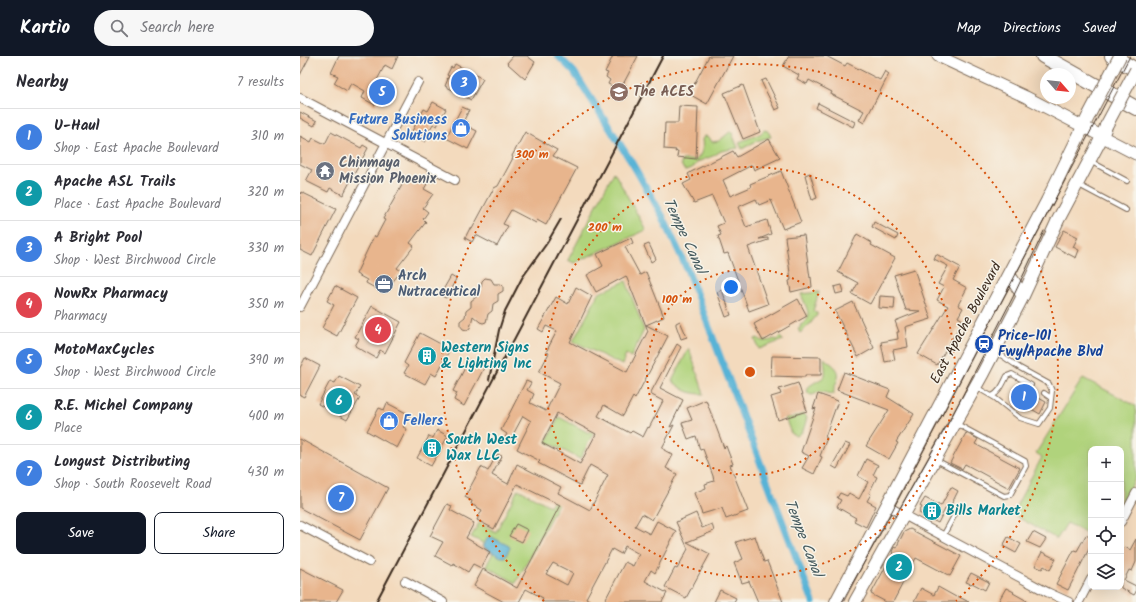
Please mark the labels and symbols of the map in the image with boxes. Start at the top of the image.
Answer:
pin: 3 [451,68,477,98]
north arrow [1040,68,1076,104]
pin: 5 [369,77,395,107]
school or university icon: The ACES [608,81,630,103]
place label: The ACES [633,81,694,103]
place label: Future Business Solutions [349,109,447,147]
shop icon: Future Business Solutions [450,117,472,139]
text: 300 m [514,145,549,164]
place label: Chinmaya Mission Phoenix [339,152,437,190]
temple icon: Chinmaya Mission Phoenix [314,160,336,182]
water label: Tempe Canal [656,194,713,281]
text: 200 m [588,218,622,237]
street label: East Apache Boulevard [925,257,1008,388]
place label: Arch Nutraceutical [398,265,481,303]
office icon: Arch Nutraceutical [373,273,395,295]
your location [721,277,741,297]
text: 100 m [662,290,692,309]
pin: 4 [365,315,391,345]
place label: Price-101 Fwy/Apache Blvd [998,325,1104,363]
station icon: Price-101 Fwy/Apache Blvd [973,333,995,355]
place label: Western Signs & Lighting Inc [441,337,532,375]
building icon: Western Signs & Lighting Inc [416,345,438,367]
centre of rings [743,365,757,379]
pin: 1 [1011,382,1037,412]
pin: 6 [326,386,352,416]
shop icon: Fellers [378,410,400,432]
place label: Fellers [403,410,444,432]
place label: South West Wax LLC [446,429,518,467]
building icon: South West Wax LLC [421,437,443,459]
pin: 7 [328,483,354,513]
water label: Tempe Canal [777,496,830,583]
building icon: Bills Market [921,500,943,522]
place label: Bills Market [946,500,1021,522]
pin: 2 [886,552,912,582]

